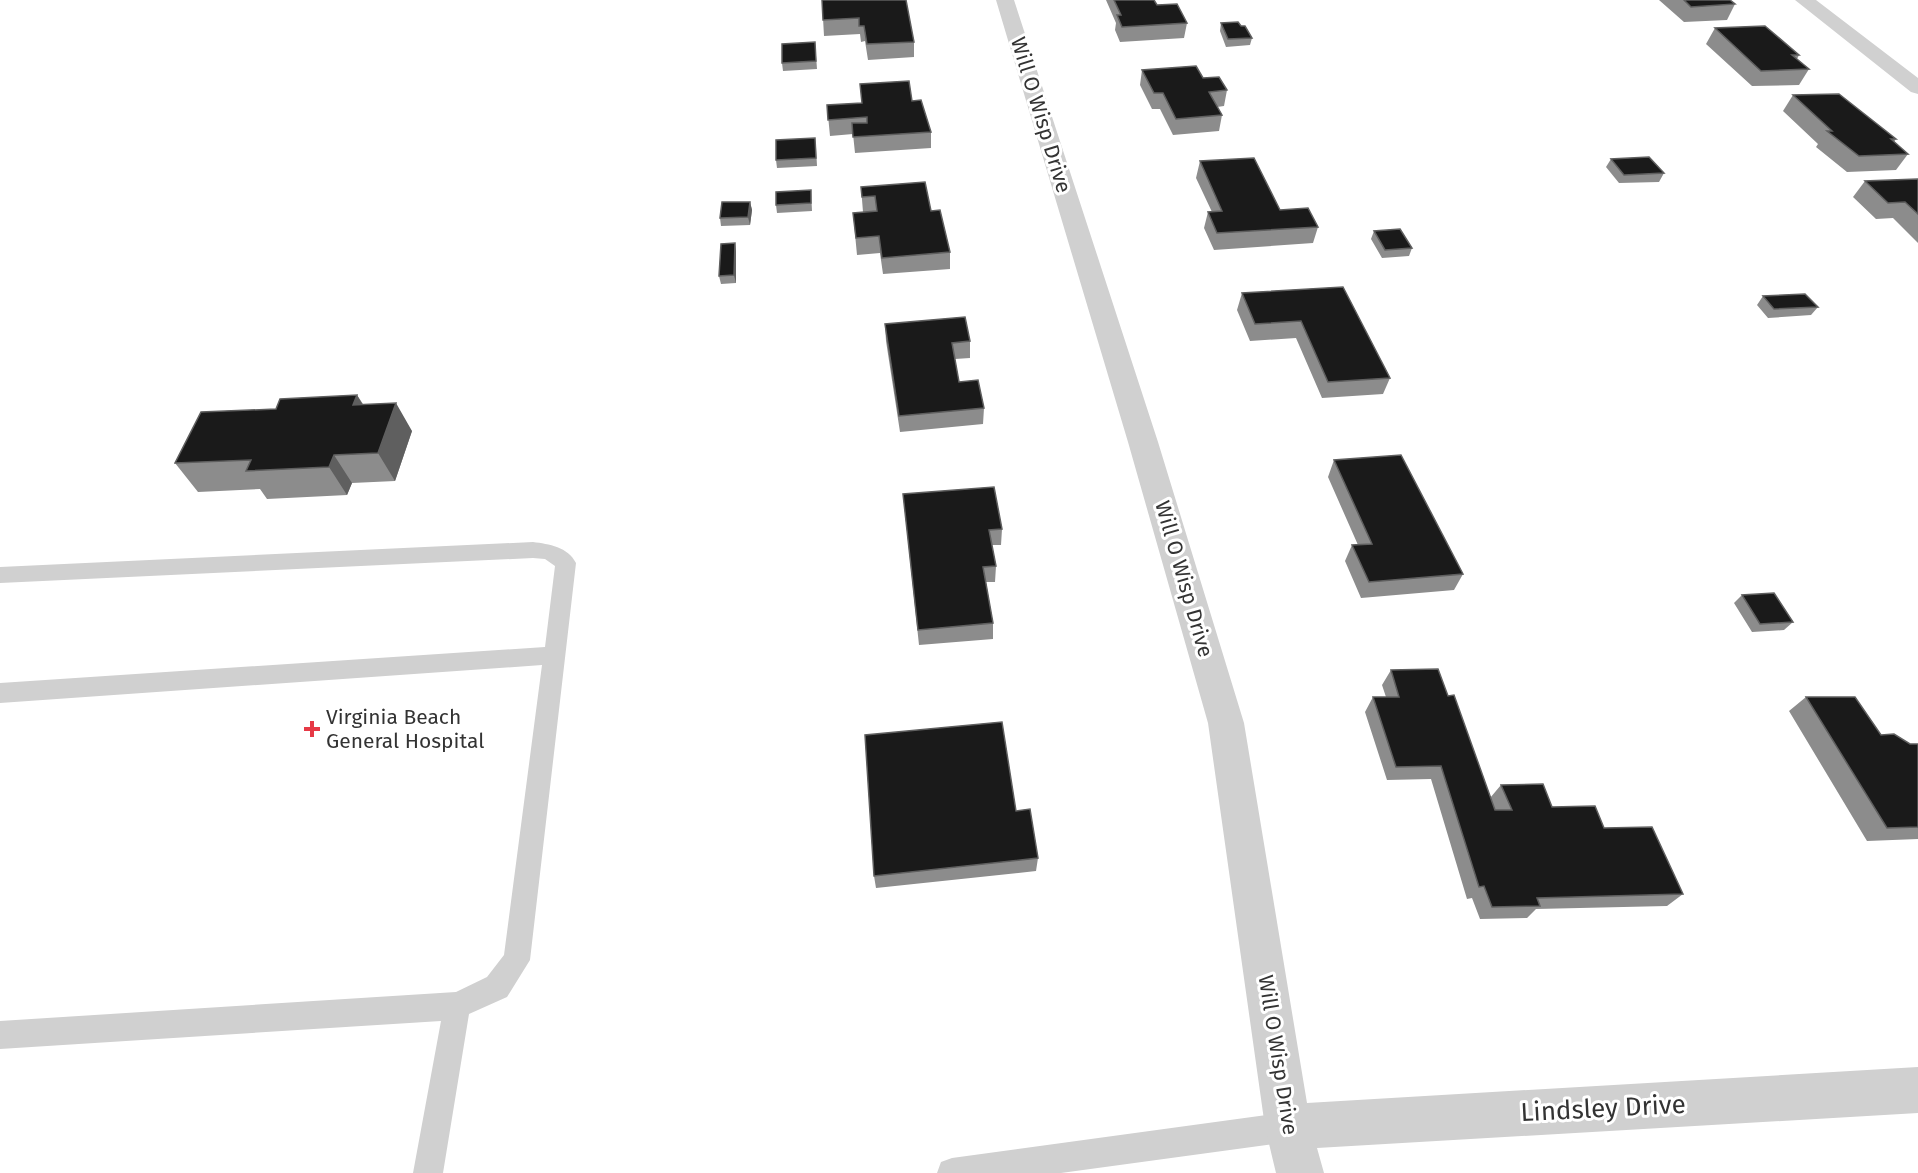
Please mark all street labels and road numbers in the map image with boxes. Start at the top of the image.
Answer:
street label: Will O Wisp Drive [1005,34,1077,196]
street label: Will O Wisp Drive [1149,498,1219,660]
street label: Will O Wisp Drive [1253,973,1303,1137]
street label: Lindsley Drive [1520,1089,1686,1128]

